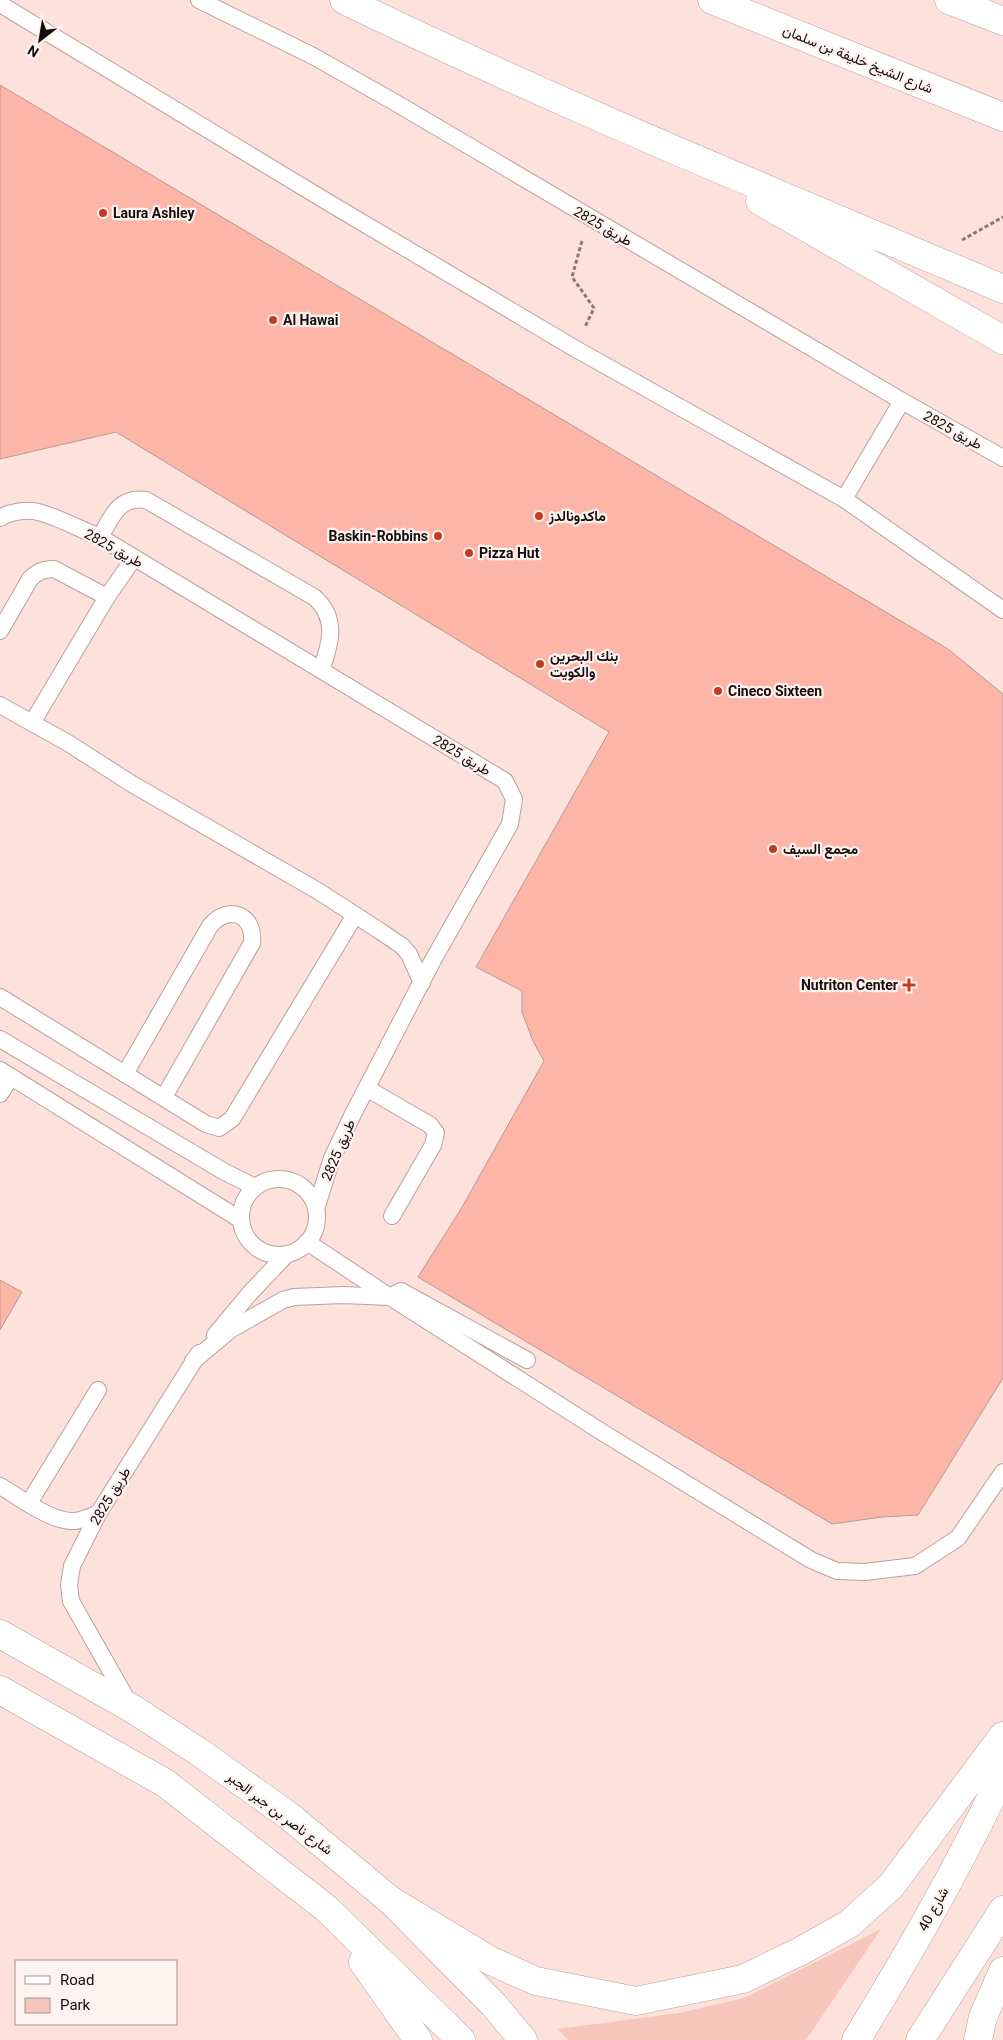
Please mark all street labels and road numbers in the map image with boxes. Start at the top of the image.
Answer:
street label: شارع الشيخ خليفة بن سلمان [779,21,935,99]
street label: طريق 2825 [571,203,635,250]
street label: طريق 2825 [920,407,985,454]
street label: طريق 2825 [81,525,146,572]
street label: طريق 2825 [430,731,494,779]
street label: طريق 2825 [318,1117,359,1183]
street label: طريق 2825 [86,1464,134,1528]
street label: شارع ناصر بن جبر الجبر [222,1768,336,1860]
street label: شارع 40 [915,1884,954,1935]

